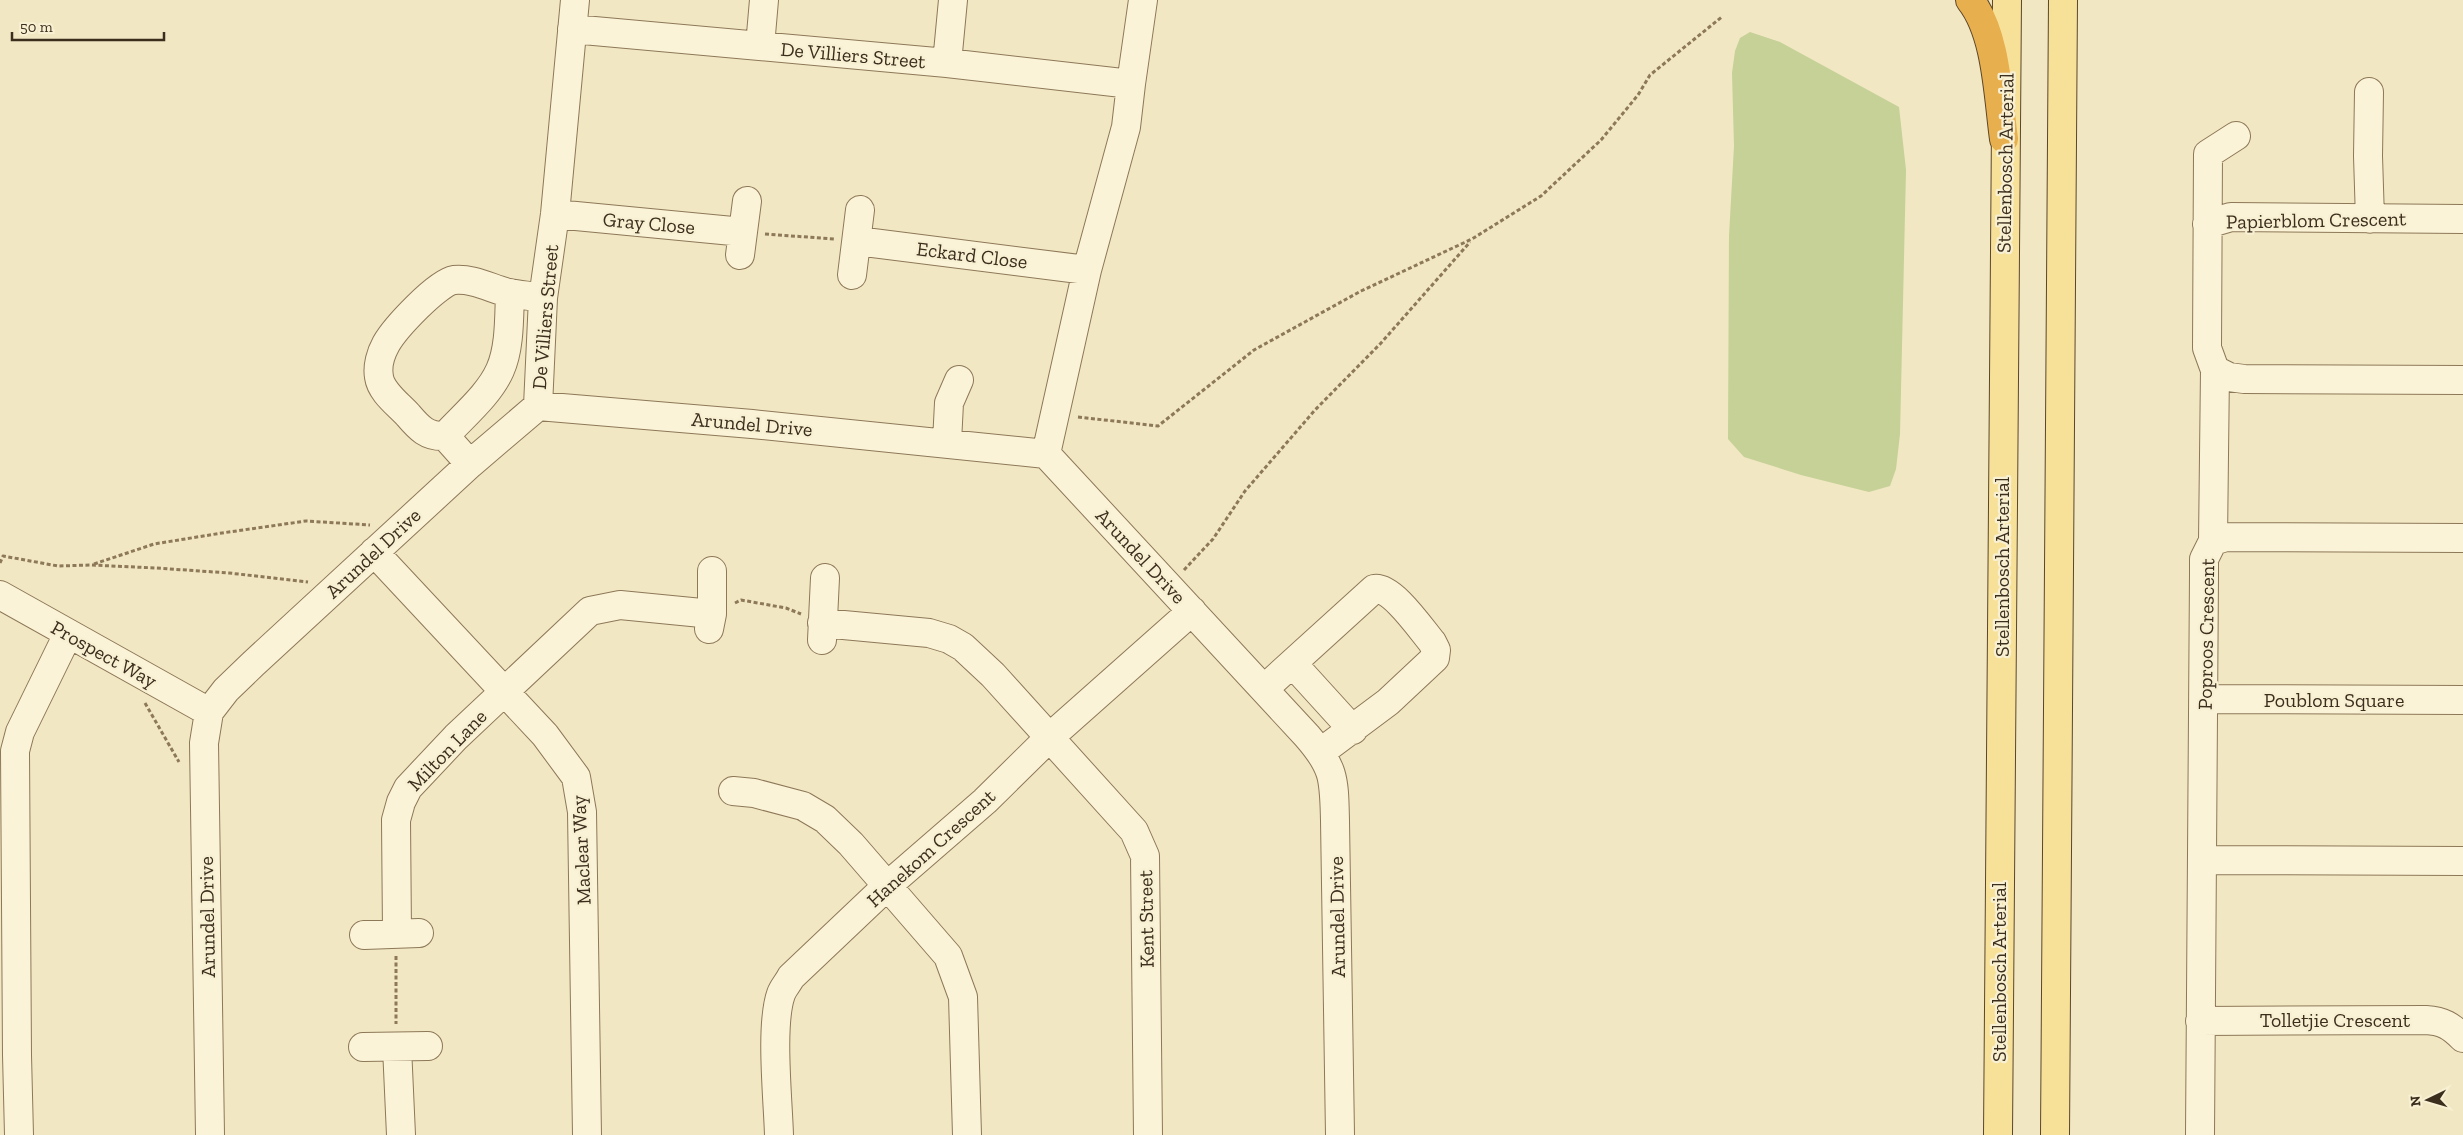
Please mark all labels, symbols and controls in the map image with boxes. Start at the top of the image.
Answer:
scale bar [12,10,165,42]
text: 50 m [20,18,53,36]
street label: De Villiers Street [779,37,927,73]
street label: Stellenbosch Arterial [1991,73,2019,253]
street label: Papierblom Crescent [2226,206,2407,234]
street label: Gray Close [602,207,696,239]
street label: Eckard Close [915,236,1029,274]
street label: De Villiers Street [527,243,563,391]
street label: Arundel Drive [690,407,814,441]
street label: Stellenbosch Arterial [1990,477,2014,657]
street label: Arundel Drive [320,503,426,603]
street label: Arundel Drive [1091,503,1191,609]
street label: Poproos Crescent [2193,557,2219,710]
street label: Prospect Way [47,615,162,693]
street label: Poublom Square [2264,688,2404,712]
street label: Milton Lane [402,704,492,796]
street label: Hanekom Crescent [862,784,1001,912]
street label: Maclear Way [566,794,596,906]
street label: Arundel Drive [194,856,220,978]
street label: Arundel Drive [1324,856,1350,978]
street label: Kent Street [1133,869,1159,968]
street label: Stellenbosch Arterial [1987,882,2011,1062]
street label: Tolletjie Crescent [2260,1008,2411,1032]
north arrow [2403,1075,2453,1125]
text: N [2407,1095,2424,1107]

